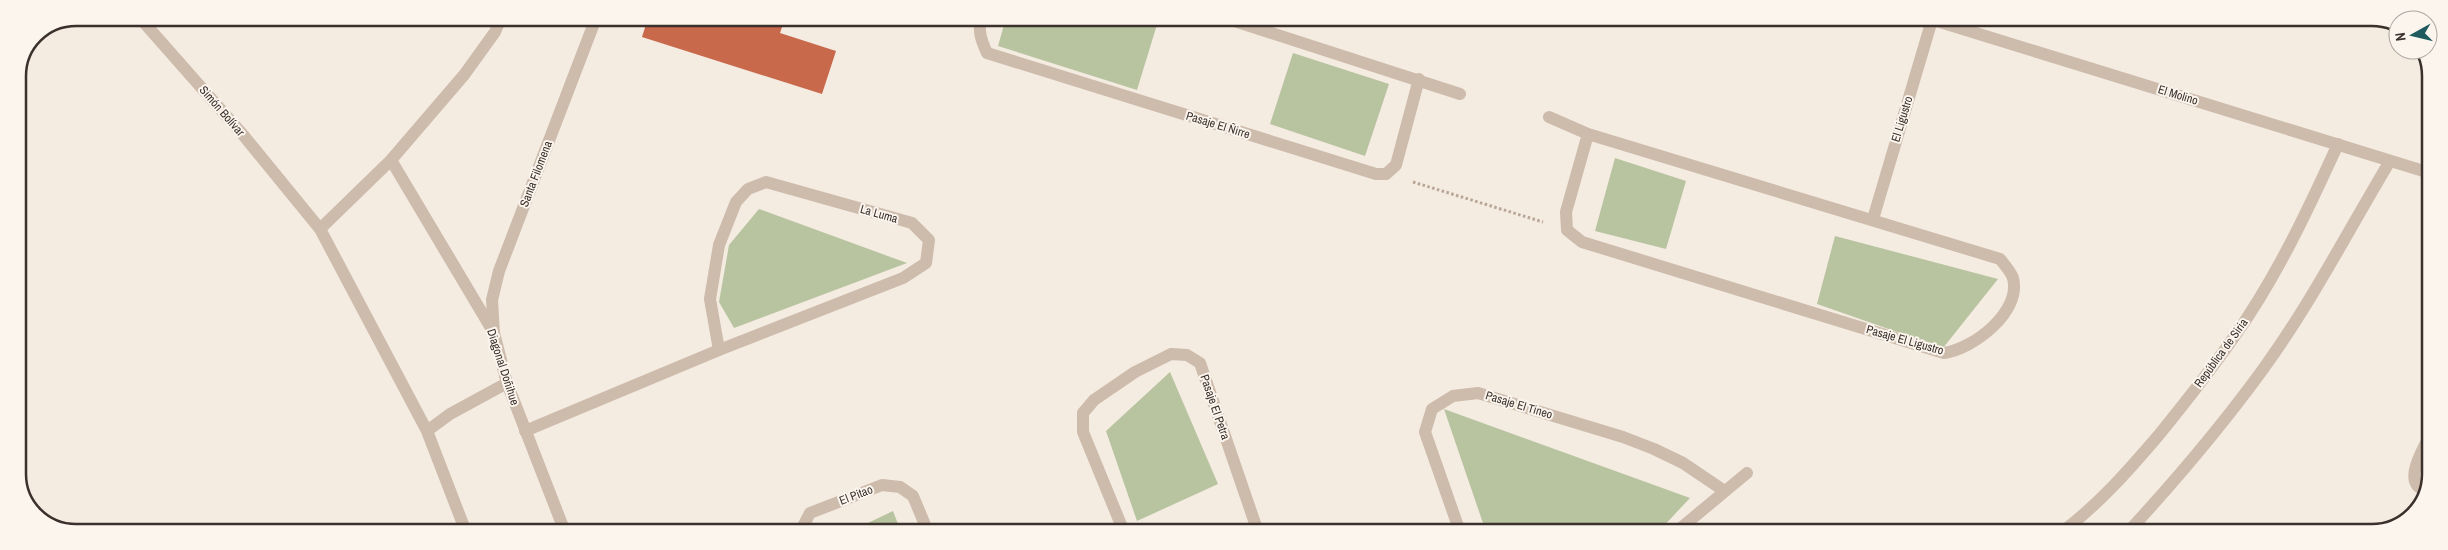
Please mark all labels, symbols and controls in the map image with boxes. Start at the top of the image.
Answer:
north arrow [2388,10,2438,60]
text: N [2391,31,2410,42]
street label: El Molino [2156,81,2200,109]
street label: Simón Bolívar [196,82,249,140]
street label: El Ligustro [1887,94,1917,144]
street label: Pasaje El Ñirre [1184,108,1252,142]
street label: Santa Filomena [516,138,556,209]
street label: La Luma [858,201,900,227]
street label: República de Siria [2191,315,2252,391]
street label: Pasaje El Ligustro [1864,321,1946,359]
street label: Diagonal Doñihue [483,327,523,407]
street label: Pasaje El Petra [1196,372,1234,442]
street label: Pasaje El Tineo [1484,387,1554,423]
street label: El Pitao [837,481,875,509]

